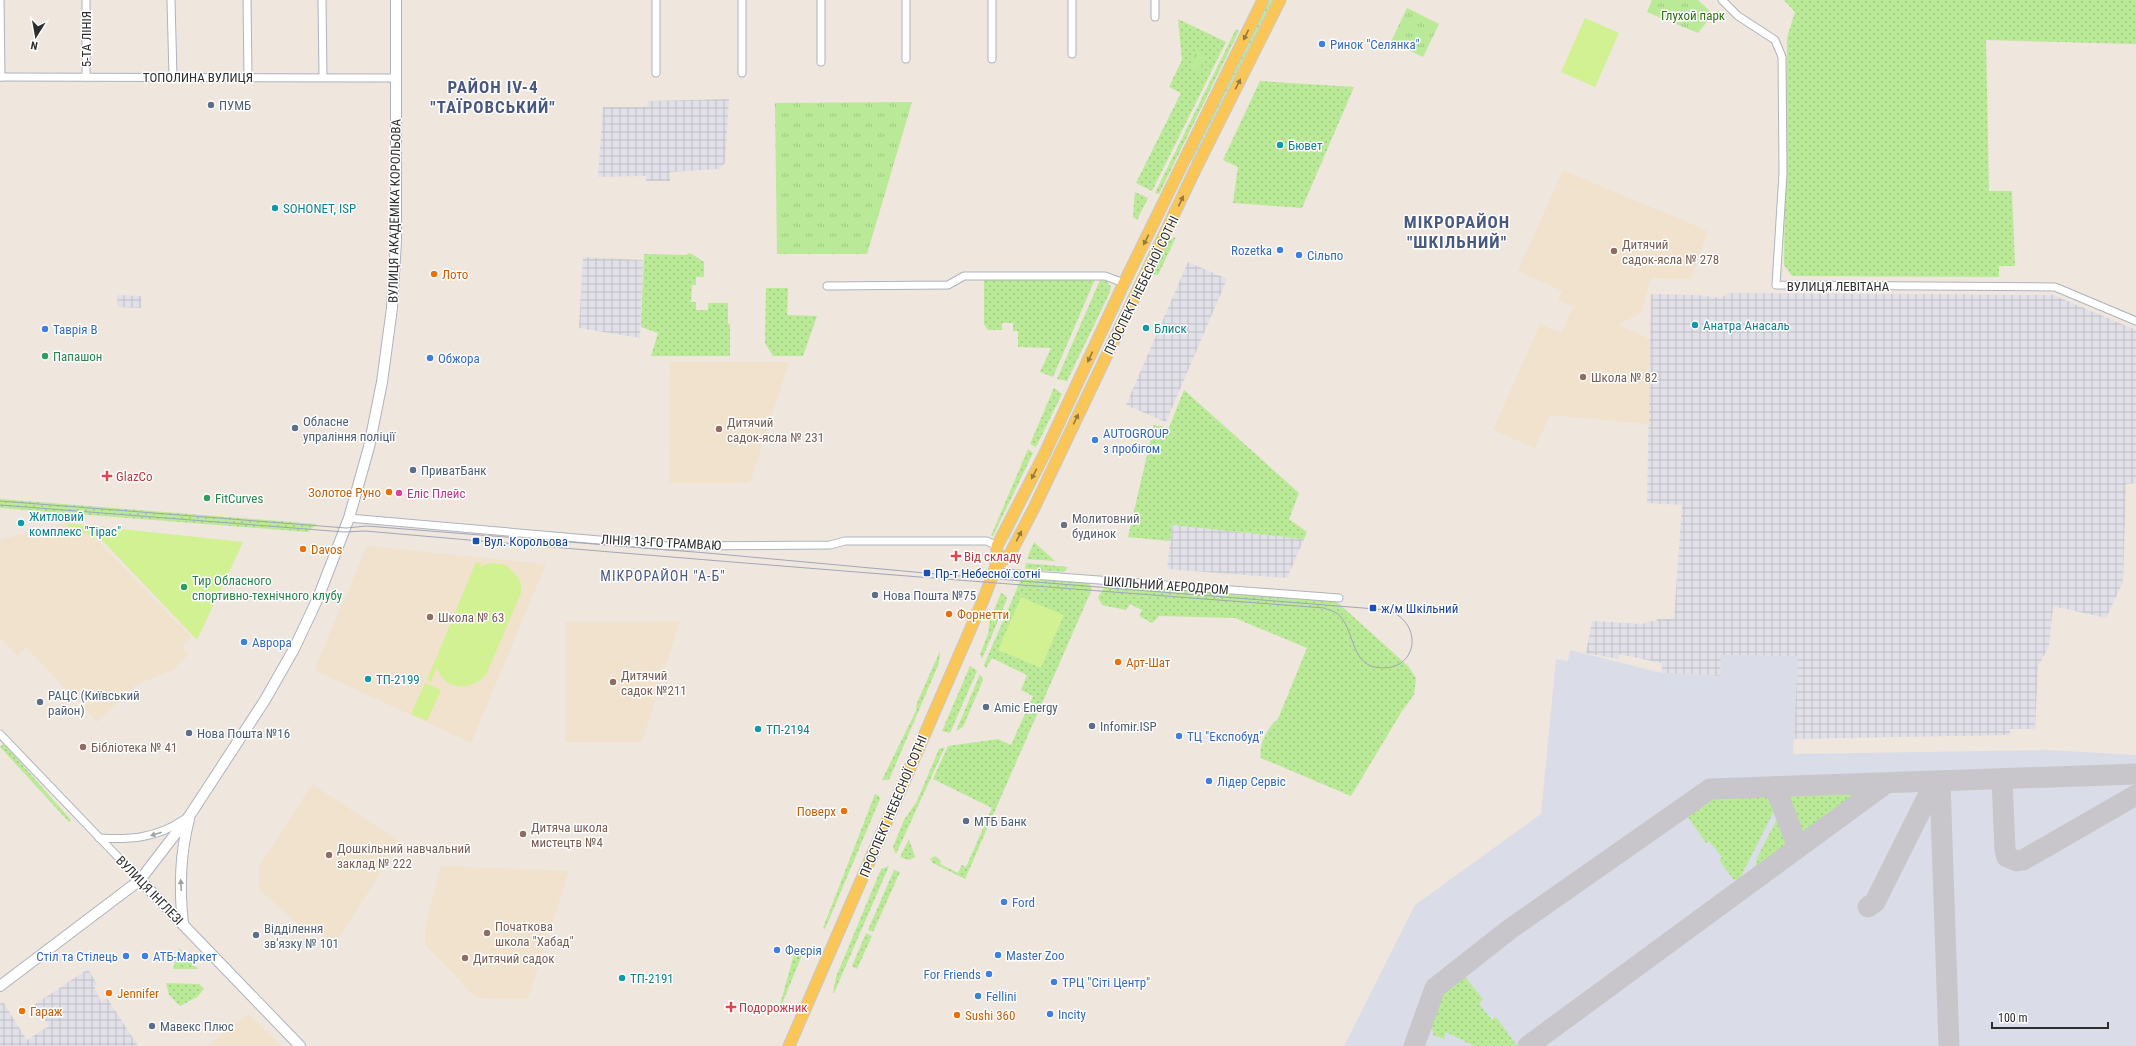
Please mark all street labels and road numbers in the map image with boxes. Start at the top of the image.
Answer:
street label: 5-ТА ЛІНІЯ [79,11,94,67]
street label: ТОПОЛИНА ВУЛИЦЯ [143,70,253,85]
street label: ВУЛИЦЯ АКАДЕМІКА КОРОЛЬОВА [385,118,404,303]
street label: ПРОСПЕКТ НЕБЕСНОЇ СОТНІ [1101,213,1182,357]
street label: ВУЛИЦЯ ЛЕВІТАНА [1787,279,1890,294]
street label: ЛІНІЯ 13-ГО ТРАМВАЮ [600,532,721,553]
street label: ШКІЛЬНИЙ АЕРОДРОМ [1103,574,1229,597]
street label: ПРОСПЕКТ НЕБЕСНОЇ СОТНІ [857,733,930,879]
street label: ВУЛИЦЯ ІНГЛЕЗІ [113,853,186,928]

